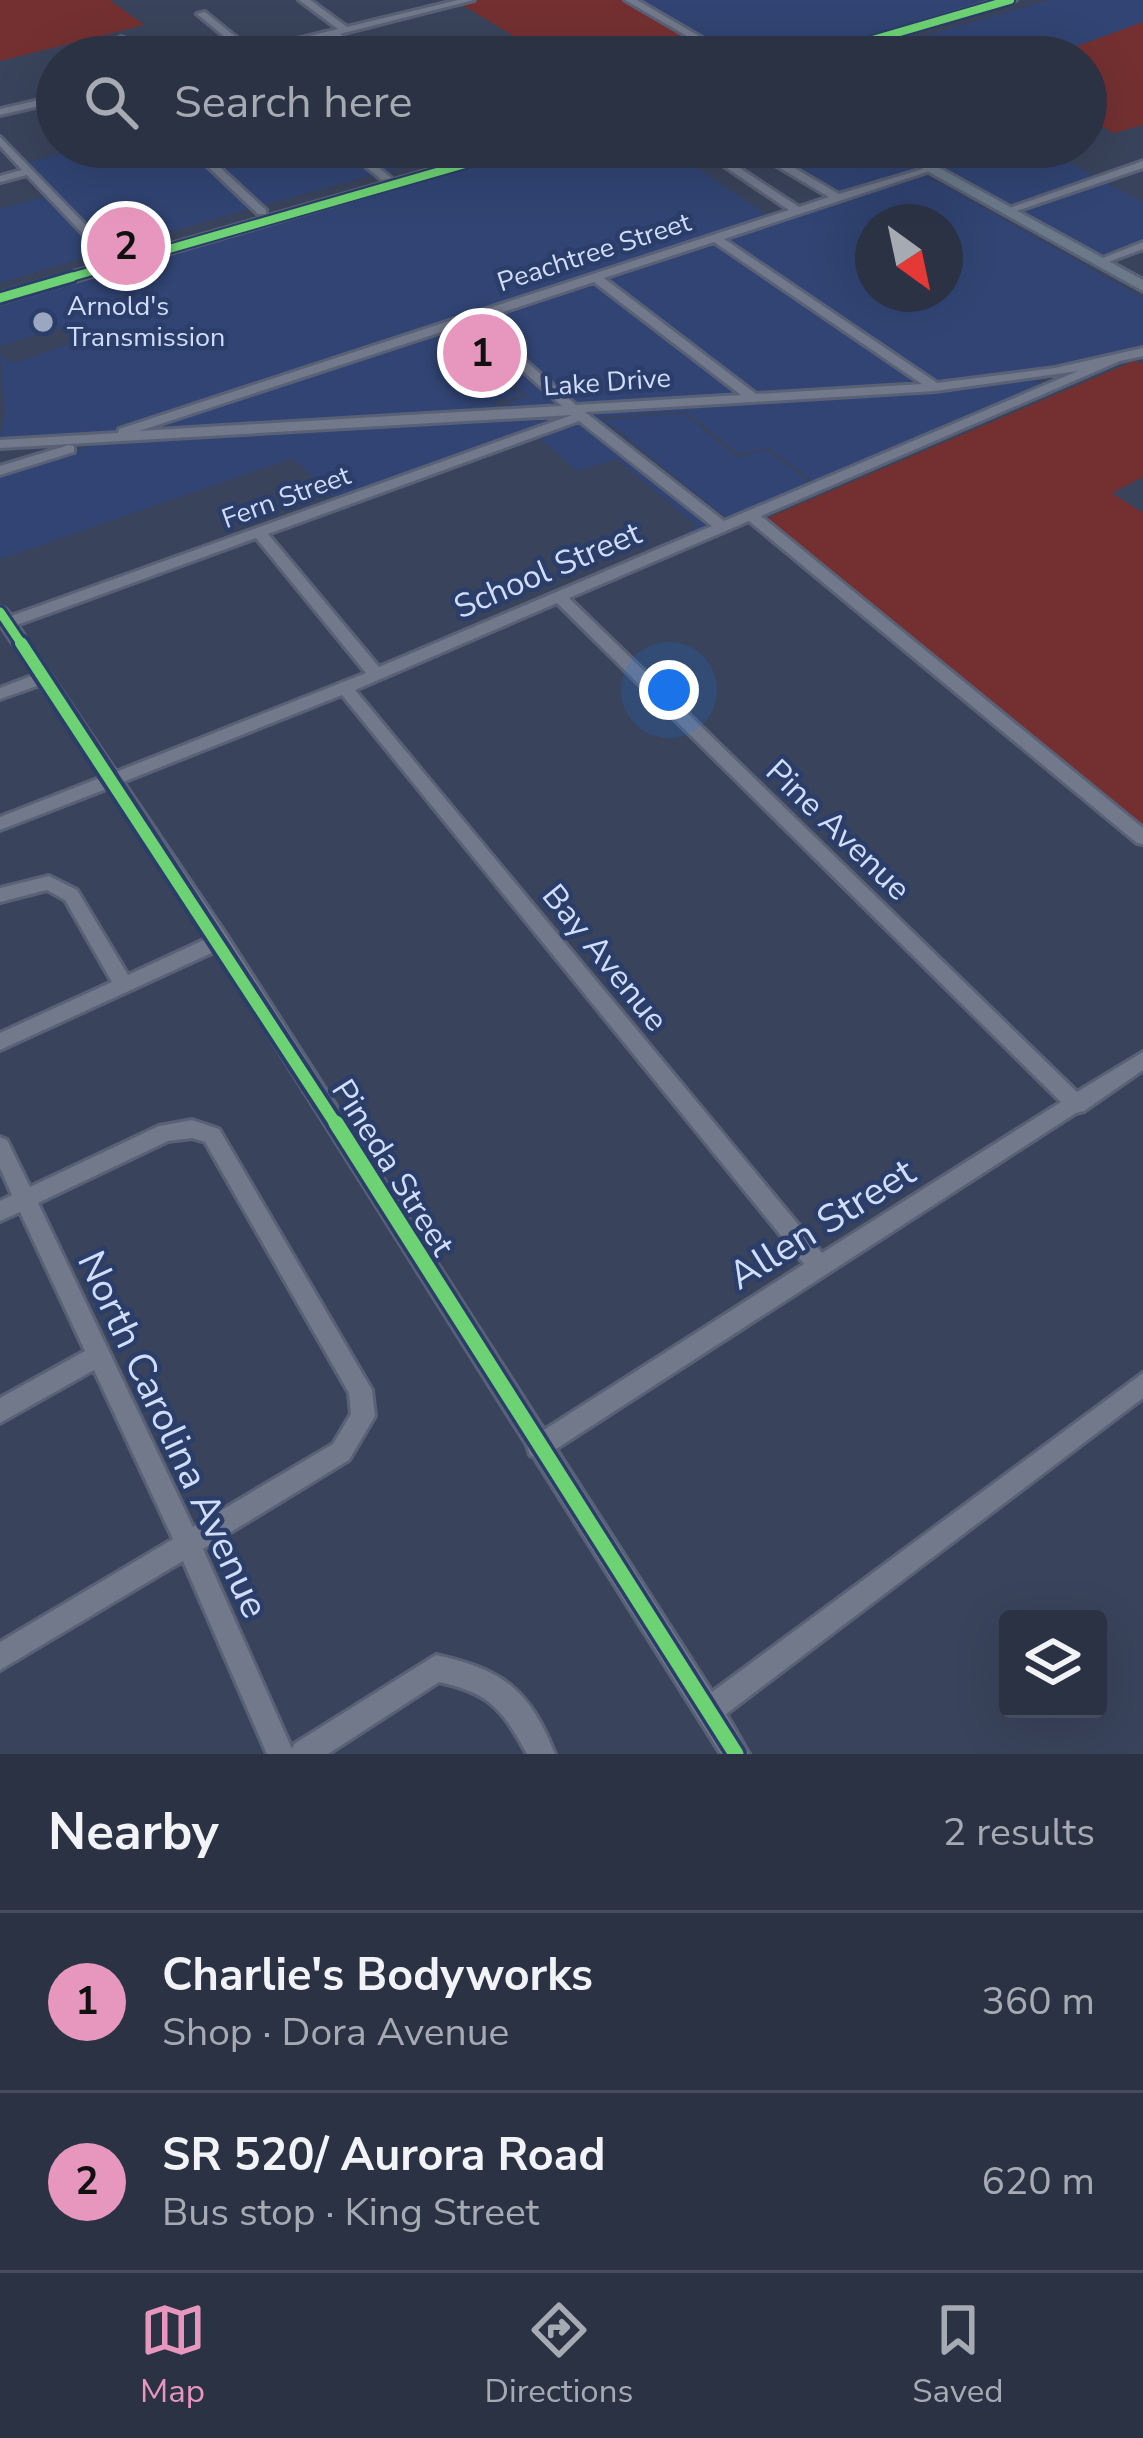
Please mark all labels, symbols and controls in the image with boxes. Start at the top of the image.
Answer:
search box [36,36,1107,168]
icon: search [78,69,144,135]
text: Search here [174,72,413,133]
pin: 2 [87,201,165,291]
street label: Peachtree Street [493,204,696,301]
north arrow [855,204,963,312]
place label: Arnold's Transmission [67,288,225,356]
pin: 1 [443,308,521,398]
marker: Arnold's Transmission [30,309,56,335]
street label: Lake Drive [542,360,672,405]
street label: Fern Street [217,457,356,538]
street label: School Street [447,511,649,630]
your location [639,660,699,720]
street label: Pine Avenue [756,749,920,911]
street label: Bay Avenue [532,875,678,1041]
street label: Pineda Street [321,1071,465,1265]
street label: Allen Street [718,1146,925,1303]
street label: North Carolina Avenue [64,1243,281,1627]
map controls [999,1610,1107,1718]
button: layers [999,1610,1107,1718]
text: Nearby [48,1797,219,1867]
text: 2 results [943,1806,1095,1859]
text: Charlie's Bodyworks [162,1945,593,2006]
text: 1 [75,1975,99,2028]
text: 360 m [981,1975,1095,2028]
text: Shop · Dora Avenue [162,2006,509,2059]
text: SR 520/ Aurora Road [162,2125,605,2186]
text: 2 [75,2155,99,2208]
text: 620 m [981,2155,1095,2208]
text: Bus stop · King Street [162,2186,539,2239]
tab: Map [140,2297,206,2414]
tab: Directions [485,2297,633,2414]
tab: Saved [912,2297,1003,2414]

